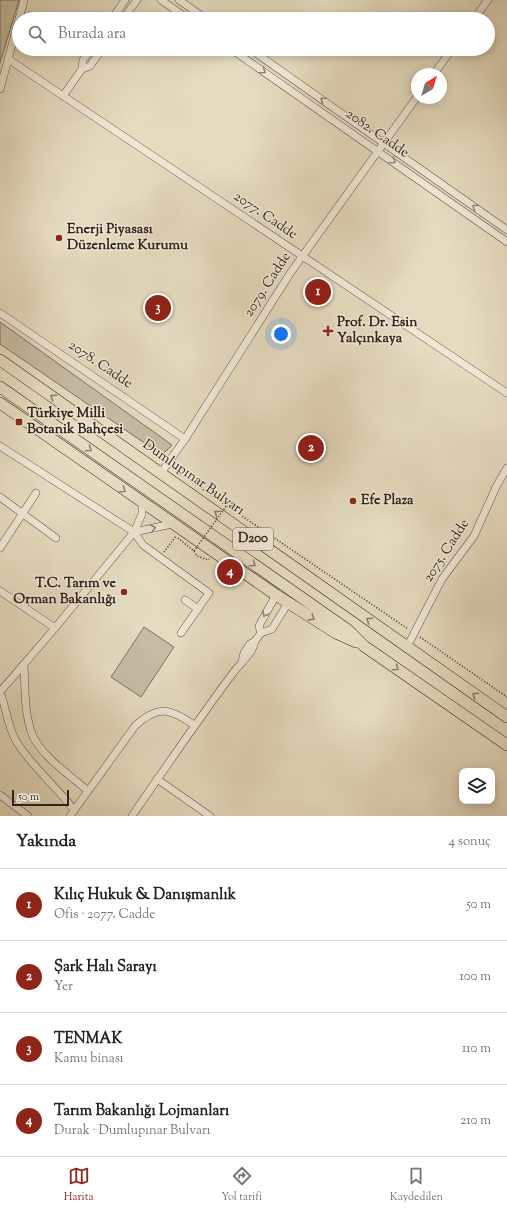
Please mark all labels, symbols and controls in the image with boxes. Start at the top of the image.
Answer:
search box [12,12,495,56]
icon: search [26,23,48,45]
text: Burada ara [58,24,126,45]
one-way arrow [259,66,266,74]
north arrow [411,68,447,104]
one-way arrow [320,97,327,105]
street label: 2082. Cadde [341,105,413,163]
one-way arrow [389,156,396,164]
street label: 2077. Cadde [229,187,301,245]
one-way arrow [473,205,480,212]
place label: Enerji Piyasası Düzenleme Kurumu [67,220,189,256]
marker: Enerji Piyasası Düzenleme Kurumu [54,233,64,243]
street label: 2079. Cadde [240,249,296,321]
pin: 1 [305,277,331,307]
pin: 3 [145,293,171,323]
place label: Prof. Dr. Esin Yalçınkaya [337,313,418,349]
your location [271,324,291,344]
marker: Prof. Dr. Esin Yalçınkaya [322,325,334,337]
street label: 2078. Cadde [64,336,136,394]
one-way arrow [51,395,58,402]
place label: Türkiye Milli Botanik Bahçesi [27,404,123,440]
marker: Türkiye Milli Botanik Bahçesi [14,417,24,427]
pin: 2 [298,433,324,463]
street label: Dumlupınar Bulvarı [138,435,248,521]
one-way arrow [85,444,92,451]
one-way arrow [119,485,126,492]
place label: Efe Plaza [361,491,414,511]
marker: Efe Plaza [348,496,358,506]
one-way arrow [214,511,221,518]
street label: 2075. Cadde [419,515,475,587]
one-way arrow [150,524,156,532]
road number: D200 [233,528,273,550]
pin: 4 [217,557,243,587]
one-way arrow [249,559,256,567]
place label: T.C. Tarım ve Orman Bakanlığı [13,574,116,610]
marker: T.C. Tarım ve Orman Bakanlığı [119,587,129,597]
one-way arrow [262,610,270,617]
one-way arrow [308,613,315,621]
one-way arrow [366,618,373,625]
one-way arrow [391,663,398,670]
one-way arrow [472,692,479,700]
map controls [459,768,495,804]
button: layers [459,768,495,804]
scale bar [12,788,69,807]
text: 50 m [18,789,39,805]
text: Yakında [16,830,76,854]
text: 4 sonuç [449,833,491,851]
text: Kılıç Hukuk & Danışmanlık [54,885,236,906]
text: 1 [27,896,31,914]
text: 50 m [466,896,491,914]
text: Ofis · 2077. Cadde [54,906,155,924]
text: Şark Halı Sarayı [54,957,157,978]
text: 2 [26,968,32,986]
text: 100 m [459,968,491,986]
text: Yer [54,978,73,996]
text: TENMAK [54,1029,122,1050]
text: 3 [26,1040,32,1058]
text: 110 m [462,1040,491,1058]
text: Kamu binası [54,1050,124,1068]
text: Tarım Bakanlığı Lojmanları [54,1101,229,1122]
text: 4 [26,1112,32,1130]
text: 210 m [460,1112,491,1130]
text: Durak · Dumlupınar Bulvarı [54,1122,210,1140]
tab: Harita [64,1165,93,1205]
tab: Yol tarifi [221,1165,262,1205]
tab: Kaydedilen [390,1165,443,1205]

